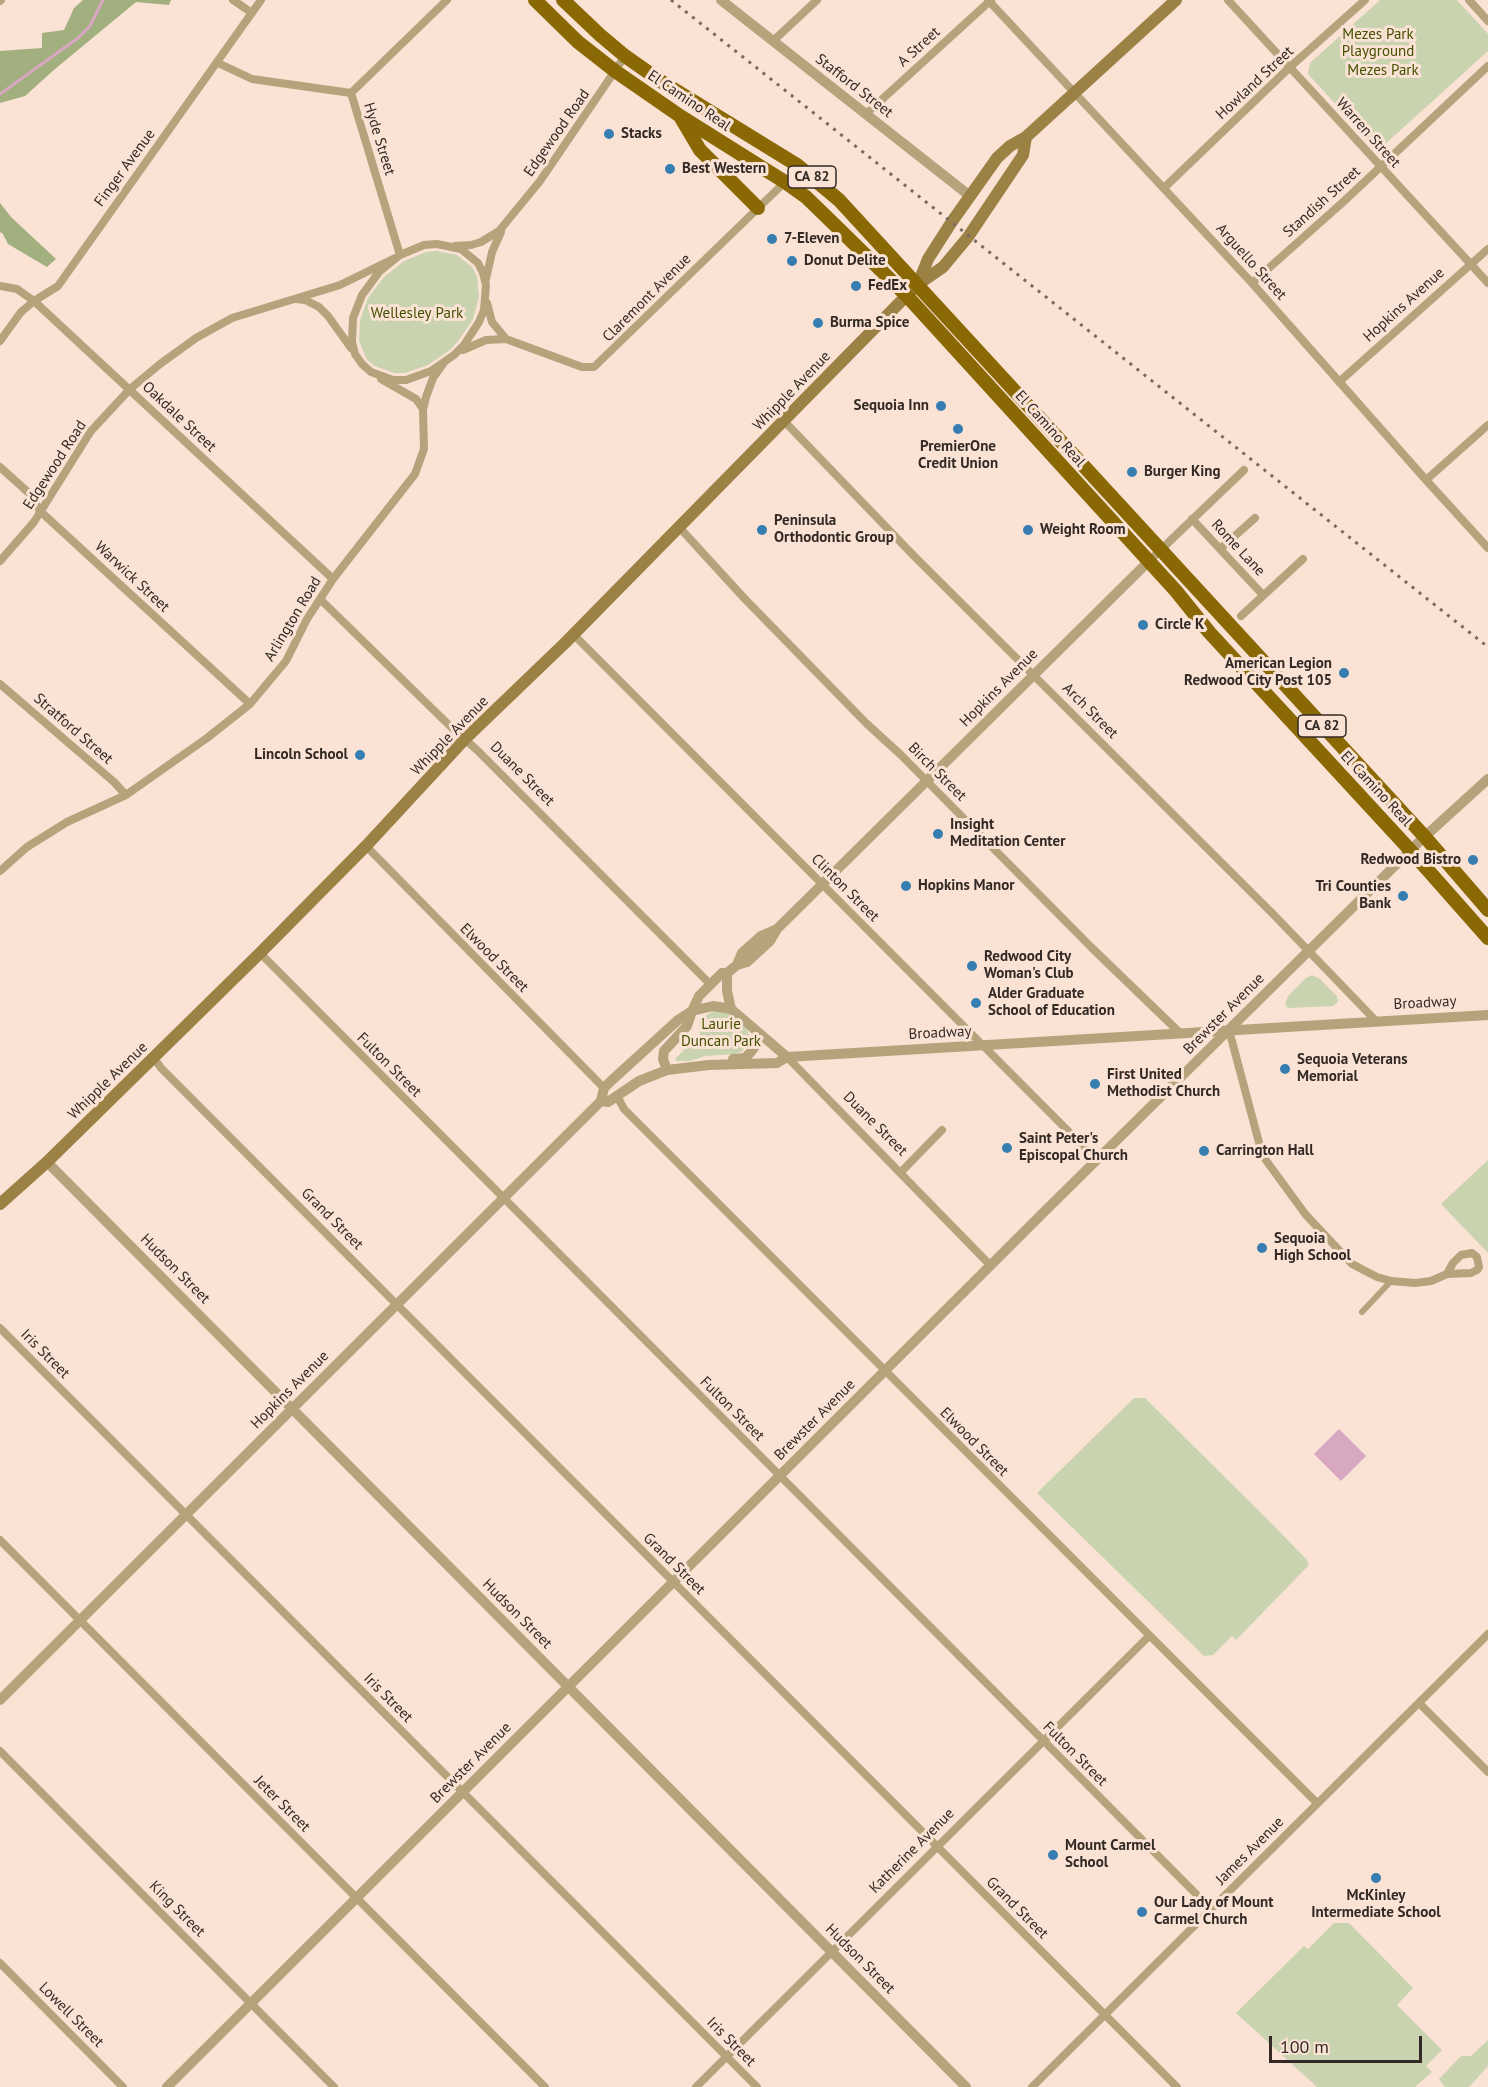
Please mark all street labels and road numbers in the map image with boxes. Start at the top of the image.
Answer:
street label: A Street [894,23,944,71]
street label: Howland Street [1213,43,1297,123]
street label: Stafford Street [812,50,896,122]
street label: El Camino Real [644,67,734,135]
street label: Edgewood Road [520,86,594,180]
street label: Warren Street [1332,94,1404,172]
street label: Hyde Street [359,100,399,178]
street label: Finger Avenue [91,126,159,210]
street label: Standish Street [1280,163,1364,241]
road number: CA 82 [788,166,836,188]
street label: Arguello Street [1212,220,1290,304]
street label: Claremont Avenue [599,250,695,346]
street label: Hopkins Avenue [1360,264,1448,346]
street label: Whipple Avenue [749,347,835,435]
street label: Oakdale Street [138,378,220,456]
street label: El Camino Real [1011,387,1089,471]
street label: Edgewood Road [20,417,90,513]
street label: Rome Lane [1207,516,1269,580]
street label: Warwick Street [91,538,173,616]
street label: Arlington Road [261,573,325,665]
street label: Hopkins Avenue [956,645,1042,731]
street label: Arch Street [1058,679,1122,743]
street label: Stratford Street [30,690,116,768]
street label: Whipple Avenue [407,692,493,780]
road number: CA 82 [1298,715,1346,737]
street label: Duane Street [486,738,558,810]
street label: Birch Street [904,739,970,805]
street label: El Camino Real [1337,748,1415,830]
street label: Clinton Street [807,850,883,926]
street label: Elwood Street [456,920,532,996]
street label: Brewster Avenue [1180,970,1268,1058]
street label: Broadway [1393,992,1457,1014]
street label: Broadway [908,1022,972,1044]
street label: Fulton Street [353,1029,425,1101]
street label: Whipple Avenue [64,1038,152,1124]
street label: Duane Street [839,1088,911,1160]
street label: Grand Street [297,1184,367,1254]
street label: Hudson Street [136,1230,214,1308]
street label: Iris Street [17,1326,73,1382]
street label: Hopkins Avenue [247,1347,333,1433]
street label: Fulton Street [696,1373,768,1445]
street label: Brewster Avenue [771,1376,859,1464]
street label: Elwood Street [936,1404,1012,1480]
street label: Grand Street [639,1529,709,1599]
street label: Hudson Street [478,1575,556,1653]
street label: Iris Street [360,1670,416,1726]
street label: Fulton Street [1039,1718,1111,1790]
street label: Brewster Avenue [427,1719,515,1807]
street label: Jeter Street [250,1772,314,1836]
street label: Katherine Avenue [866,1805,958,1897]
street label: James Avenue [1212,1813,1288,1889]
street label: Grand Street [982,1873,1052,1943]
street label: King Street [145,1877,209,1941]
street label: Hudson Street [821,1920,899,1998]
street label: Lowell Street [35,1979,107,2051]
street label: Iris Street [703,2014,759,2070]

